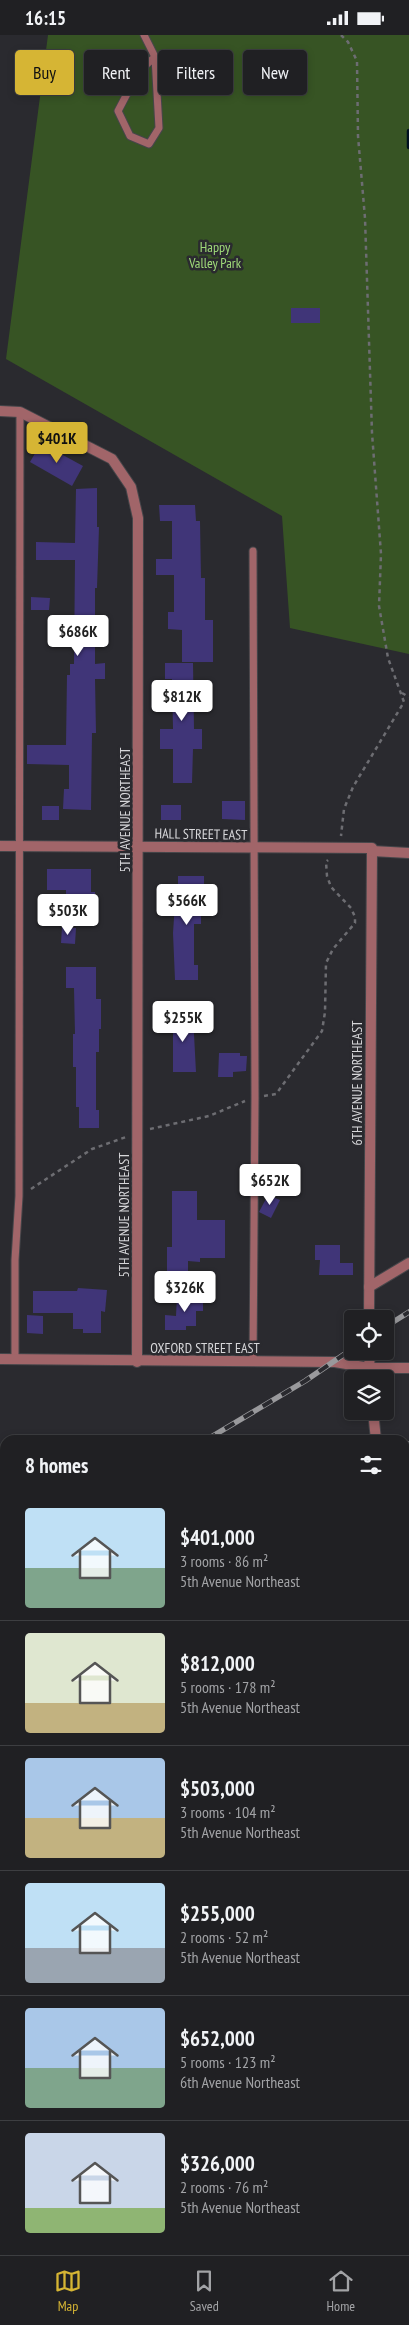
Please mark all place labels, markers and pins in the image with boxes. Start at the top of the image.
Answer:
pin: $401K [22,421,92,464]
pin: $686K [43,615,113,657]
pin: $812K [147,679,217,722]
pin: $566K [152,883,222,926]
pin: $503K [33,893,103,936]
pin: $255K [148,1001,218,1043]
pin: $652K [235,1163,305,1206]
pin: $326K [150,1271,220,1313]

